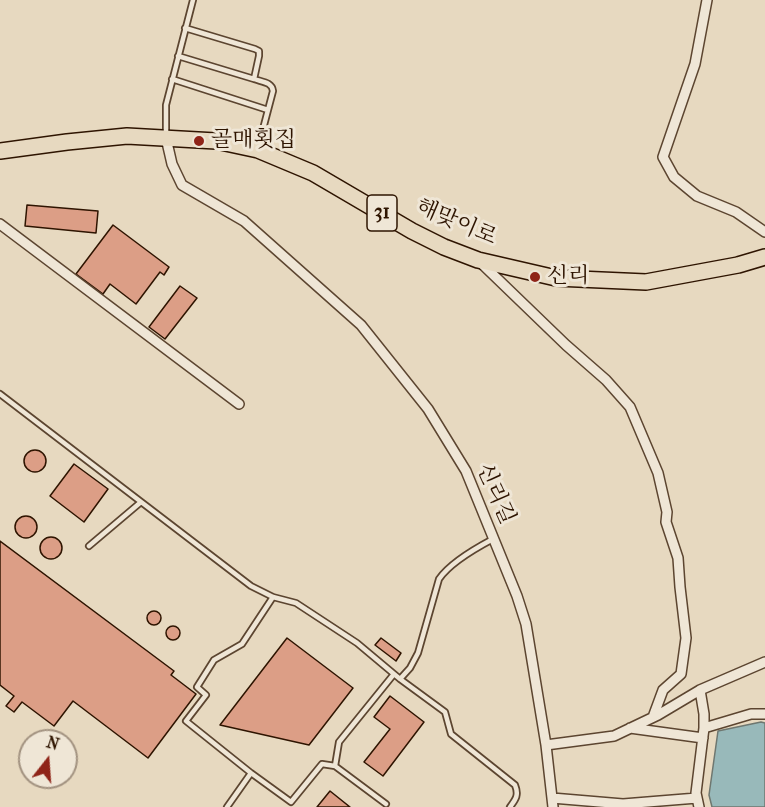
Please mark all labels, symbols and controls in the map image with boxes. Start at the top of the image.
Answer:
place label: 골매횟집 [211,128,296,154]
marker: 골매횟집 [192,134,206,148]
street label: 해맞이로 [412,194,500,252]
road number: 31 [367,195,397,231]
place label: 신리 [547,264,590,290]
marker: 신리 [528,270,542,284]
street label: 신리길 [470,460,520,528]
north arrow [18,729,78,789]
text: N [44,732,61,754]

